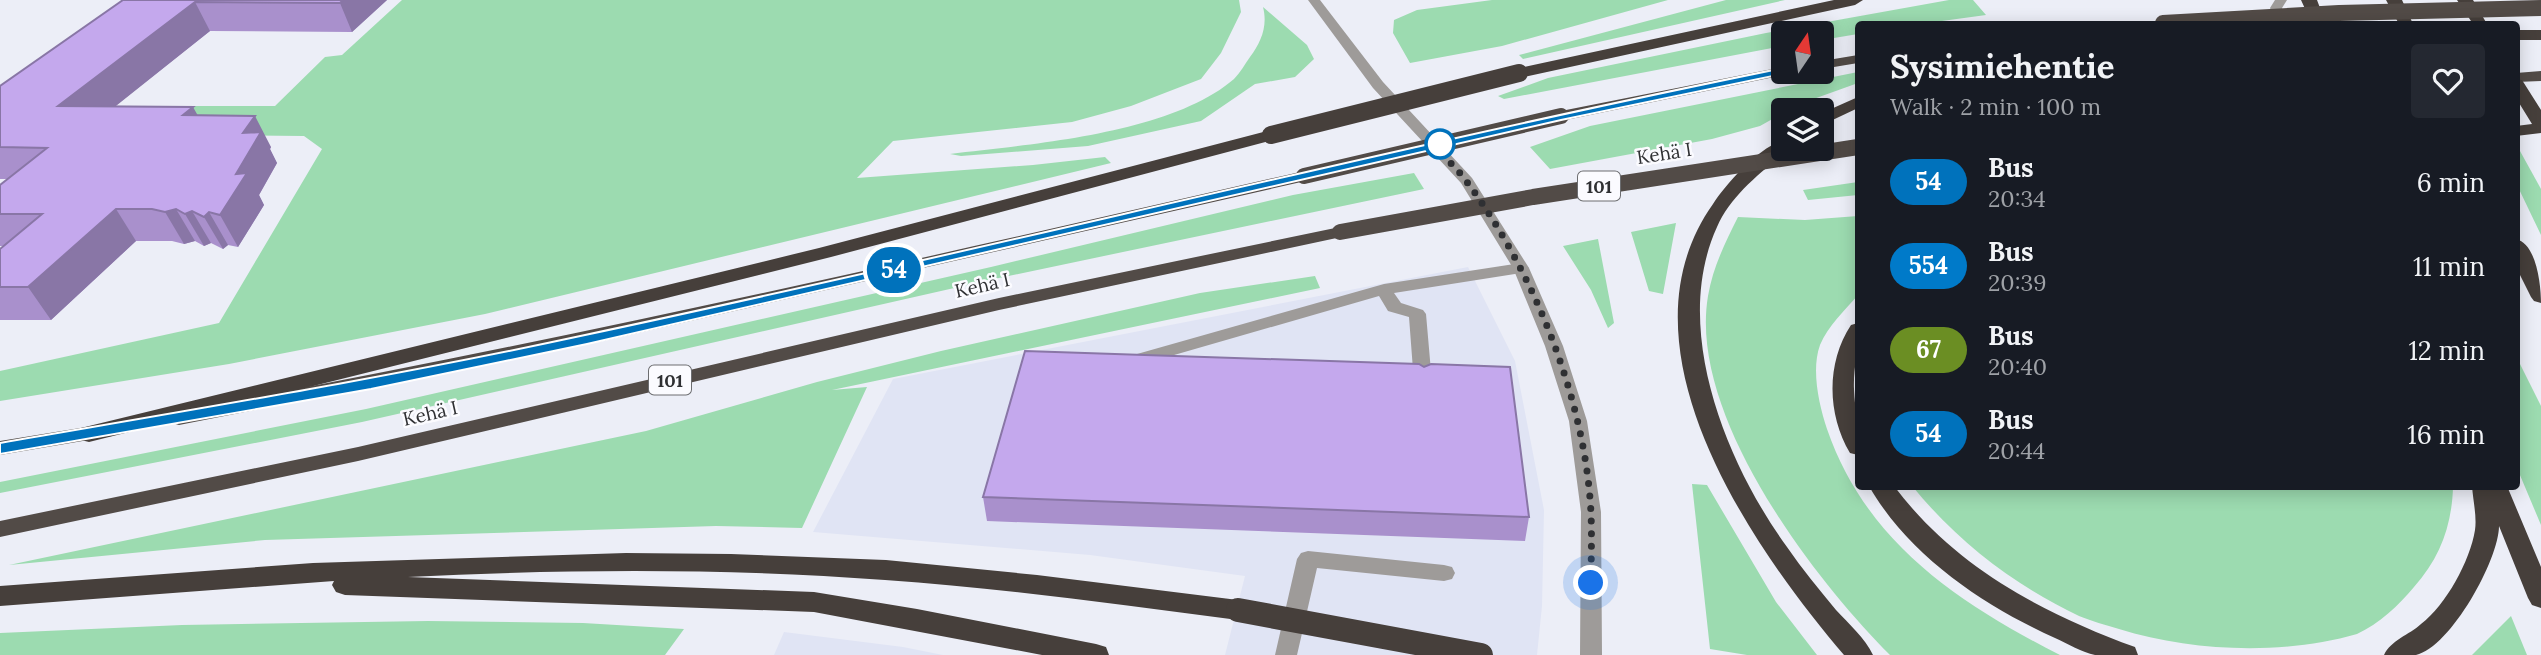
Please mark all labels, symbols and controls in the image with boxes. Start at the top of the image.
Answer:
north arrow [1771,21,1834,84]
map controls [1771,21,1834,161]
button: heart [2411,44,2485,118]
text: Sysimiehentie [1890,45,2115,87]
text: Walk · 2 min · 100 m [1890,92,2101,121]
button: layers [1771,98,1834,161]
unlabelled marker [1425,129,1455,159]
street label: Kehä I [1635,137,1693,169]
text: Bus [1988,151,2034,184]
text: 54 [1915,166,1942,197]
text: 6 min [2417,166,2485,199]
road number: 101 [1578,172,1620,201]
text: 20:34 [1988,184,2046,213]
text: Bus [1988,235,2034,268]
line badge: 54 [862,247,926,293]
text: 554 [1909,250,1948,281]
text: 11 min [2413,250,2485,283]
text: 54 [881,254,907,285]
street label: Kehä I [952,267,1012,303]
text: 20:39 [1988,268,2047,297]
text: Bus [1988,319,2034,352]
text: 67 [1916,334,1941,365]
text: 12 min [2408,334,2485,367]
text: 20:40 [1988,352,2047,381]
road number: 101 [649,366,691,394]
street label: Kehä I [400,395,460,431]
text: Bus [1988,403,2034,436]
text: 54 [1915,418,1942,449]
text: 16 min [2407,418,2485,451]
text: 20:44 [1988,436,2045,465]
your location [1573,565,1608,600]

